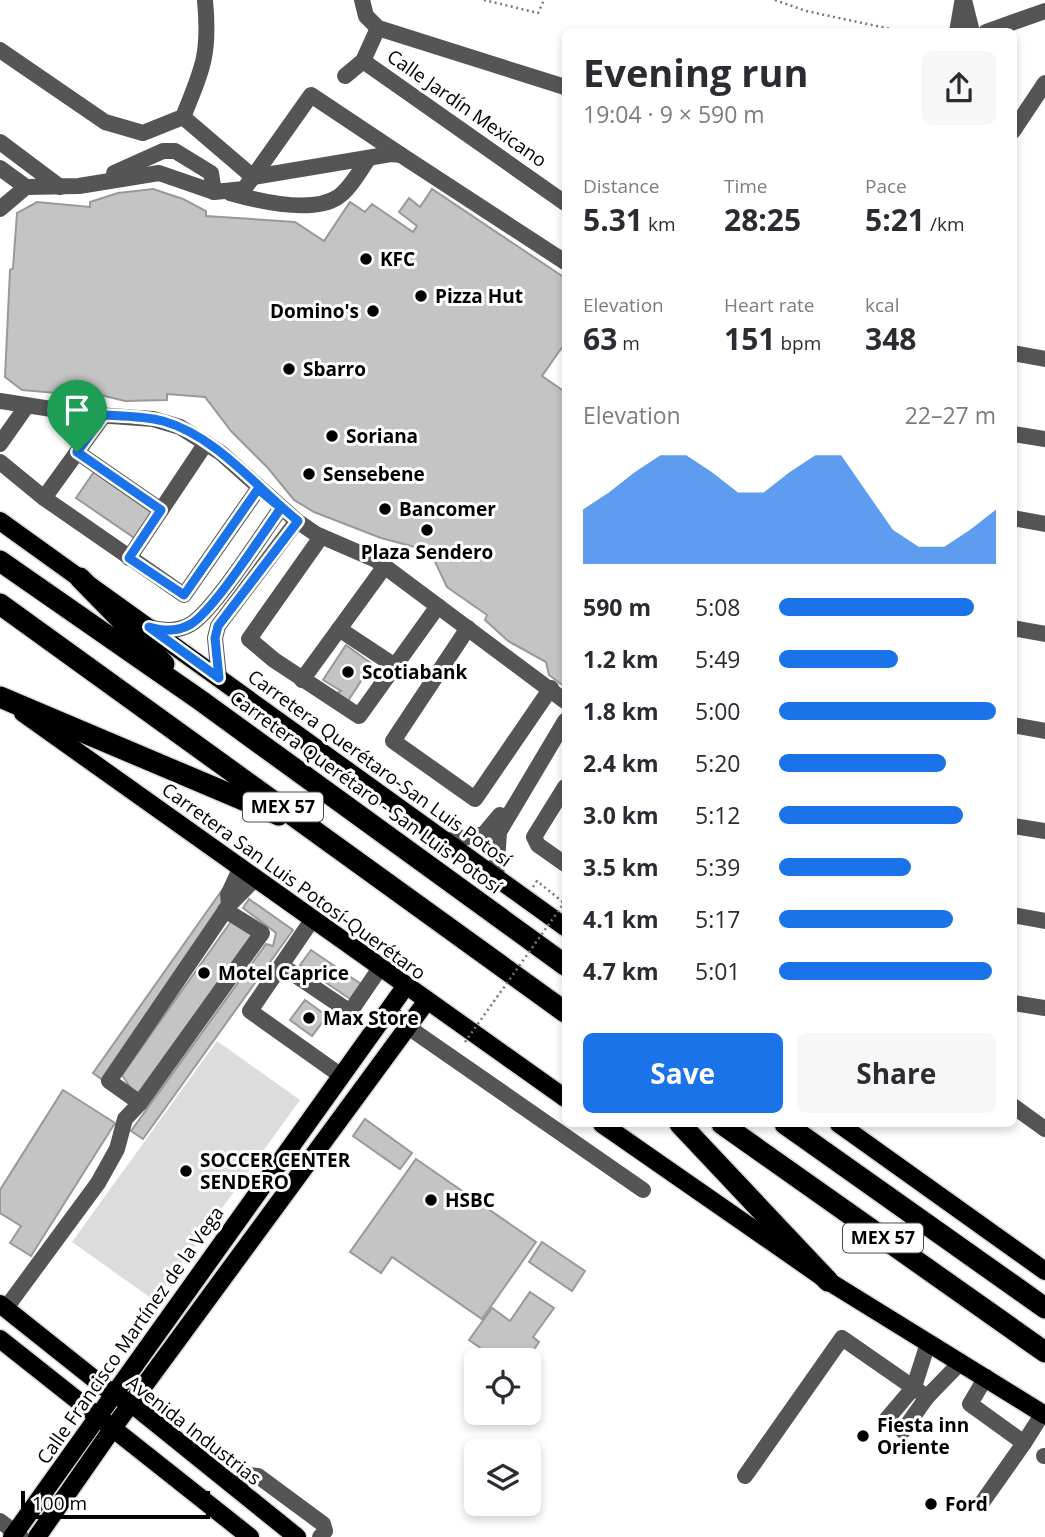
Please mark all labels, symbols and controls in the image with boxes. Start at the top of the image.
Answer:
street label: Calle Jardín Mexicano [382,43,552,173]
text: Evening run [583,46,808,98]
button: share [922,51,996,125]
text: 19:04 · 9 × 590 m [583,98,765,130]
text: Distance [583,173,659,199]
text: Time [724,173,768,199]
text: Pace [865,173,907,199]
text: 5.31 [583,199,643,240]
text: 28:25 [724,199,801,240]
text: 5:21 [865,199,925,240]
text: km [643,211,676,237]
text: /km [925,211,965,237]
place label: KFC [380,246,415,272]
marker: KFC [358,251,374,267]
place label: Pizza Hut [435,283,523,309]
marker: Pizza Hut [413,288,429,304]
text: Elevation [583,292,664,318]
text: Heart rate [724,292,814,318]
text: kcal [865,292,899,318]
place label: Domino's [270,298,359,324]
marker: Domino's [365,303,381,319]
text: 63 [583,318,617,359]
text: 151 [724,318,775,359]
text: 348 [865,318,916,359]
text: m [617,330,640,356]
text: bpm [775,330,821,356]
place label: Sbarro [303,356,366,382]
marker: Sbarro [281,361,297,377]
pin [47,380,107,452]
icon: arrive [58,391,96,429]
text: Elevation [583,399,681,431]
text: 22–27 m [905,399,996,431]
place label: Soriana [346,423,418,449]
marker: Soriana [324,428,340,444]
place label: Sensebene [323,461,425,487]
marker: Sensebene [301,466,317,482]
place label: Bancomer [399,496,496,522]
marker: Bancomer [377,501,393,517]
marker: Plaza Sendero [419,522,435,538]
place label: Plaza Sendero [361,539,493,565]
text: 590 m [583,591,651,623]
text: 5:08 [695,591,741,623]
text: 1.2 km [583,643,659,675]
text: 5:49 [695,643,741,675]
place label: Scotiabank [362,659,468,685]
street label: Carretera Querétaro-San Luis Potosí [243,663,518,873]
marker: Scotiabank [340,664,356,680]
street label: Carretera Querétaro - San Luis Potosí [225,684,508,900]
text: 1.8 km [583,695,659,727]
text: 5:00 [695,695,741,727]
text: 2.4 km [583,747,659,779]
text: 5:20 [695,747,741,779]
street label: Carretera San Luis Potosí-Querétaro [157,776,431,986]
road number: MEX 57 [243,792,323,822]
text: 3.0 km [583,799,659,831]
text: 5:12 [695,799,741,831]
text: 3.5 km [583,851,659,883]
text: 5:39 [695,851,741,883]
text: 4.1 km [583,903,659,935]
text: 5:17 [695,903,741,935]
text: 4.7 km [583,955,659,987]
text: 5:01 [695,955,741,987]
place label: Motel Caprice [218,960,349,986]
marker: Motel Caprice [196,965,212,981]
place label: Max Store [323,1005,419,1031]
marker: Max Store [301,1010,317,1026]
button: Save [583,1033,783,1113]
button: Share [797,1033,996,1113]
place label: SOCCER CENTER SENDERO [200,1147,351,1195]
marker: SOCCER CENTER SENDERO [178,1163,194,1179]
place label: HSBC [445,1187,495,1213]
marker: HSBC [423,1192,439,1208]
street label: Calle Francisco Martínez de la Vega [31,1201,229,1469]
road number: MEX 57 [843,1224,923,1252]
map controls [464,1348,541,1516]
button: locate [464,1348,541,1425]
street label: Avenida Industrias [121,1369,267,1491]
place label: Fiesta inn Oriente [877,1412,969,1460]
marker: Fiesta inn Oriente [855,1428,871,1444]
button: layers [464,1439,541,1516]
scale bar [21,1488,210,1520]
text: 100 m [32,1490,87,1516]
place label: Ford [945,1491,988,1517]
marker: Ford [923,1496,939,1512]

